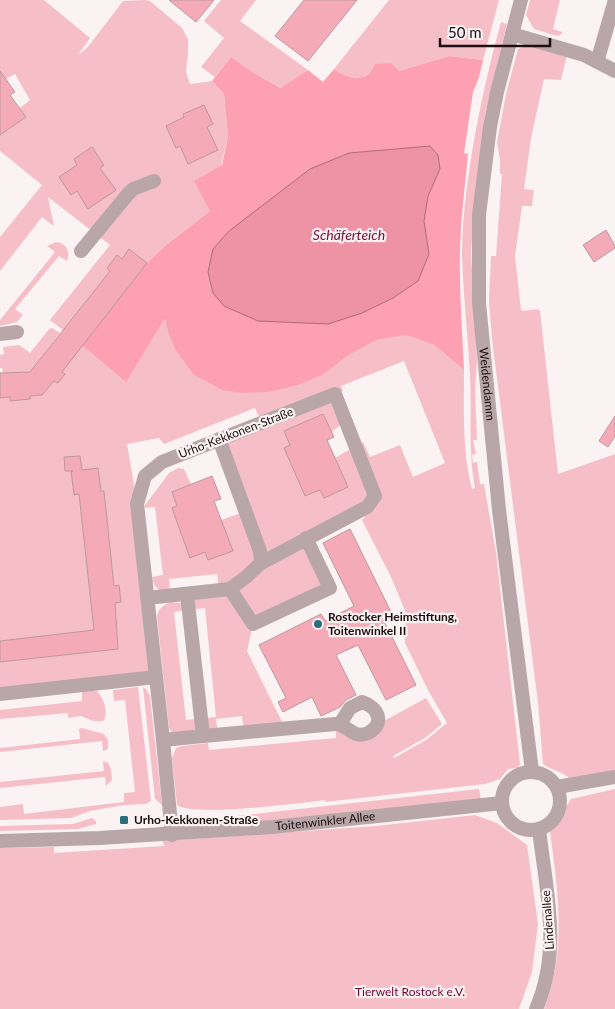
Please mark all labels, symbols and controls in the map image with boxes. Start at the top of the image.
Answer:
scale bar [440,15,550,47]
text: 50 m [448,23,482,41]
water label: Schäferteich [313,226,385,243]
street label: Weidendamm [476,347,498,421]
street label: Urho-Kekkonen-Straße [176,404,295,461]
place label: Rostocker Heimstiftung, Toitenwinkel II [328,609,457,638]
marker: Rostocker Heimstiftung, Toitenwinkel II [312,618,324,630]
street label: Toitenwinkler Allee [275,808,376,834]
place label: Urho-Kekkonen-Straße [134,812,259,827]
marker: Urho-Kekkonen-Straße [118,814,130,826]
street label: Lindenallee [538,890,557,950]
park label: Tierwelt Rostock e.V. [355,984,465,999]

